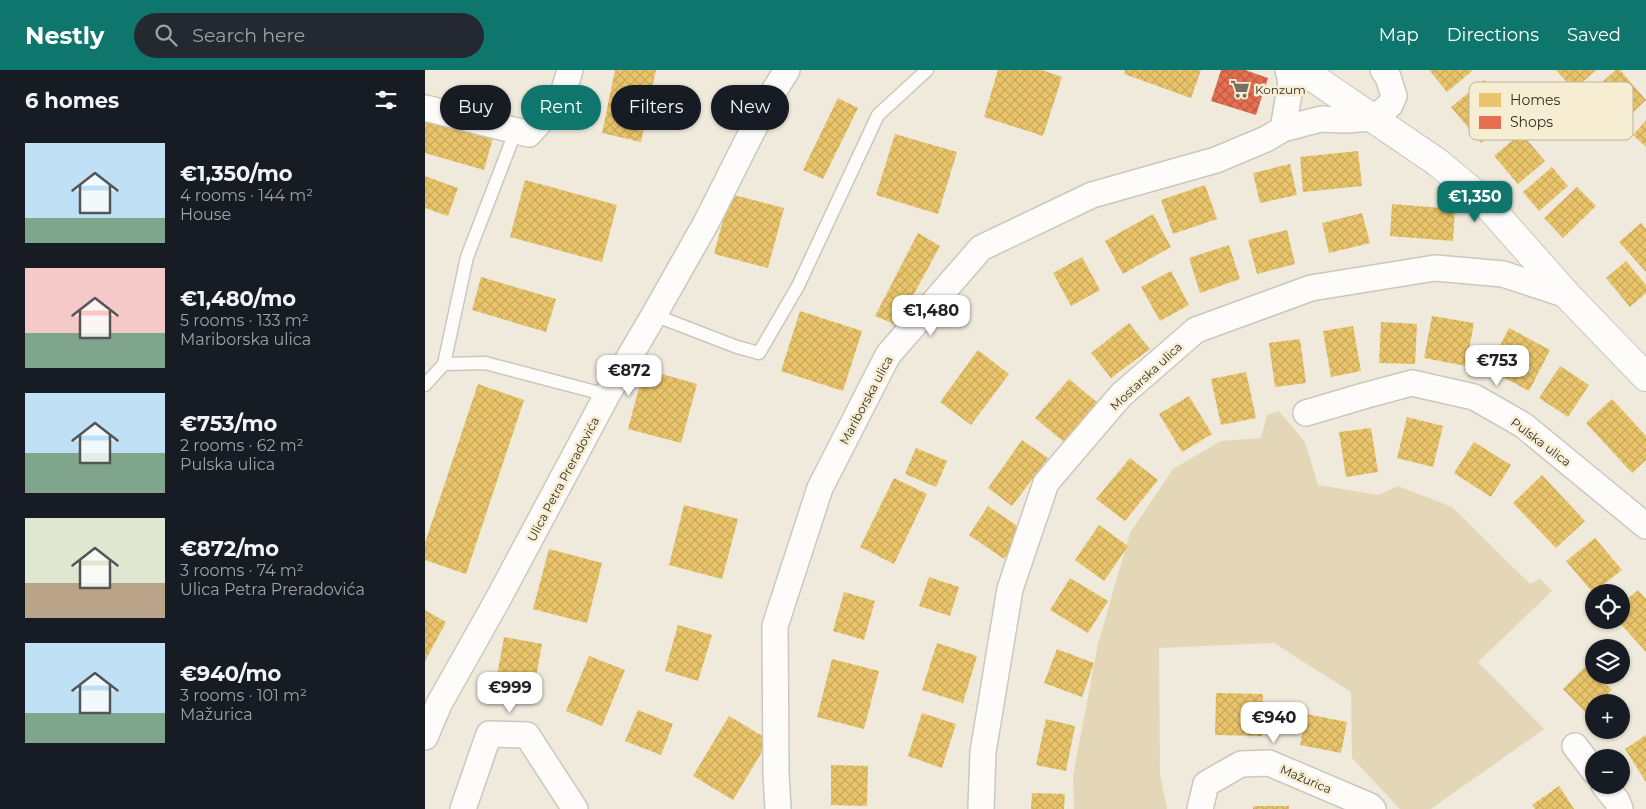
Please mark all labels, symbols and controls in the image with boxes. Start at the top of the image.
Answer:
search box [134,13,484,58]
text: Nestly [25,21,104,50]
icon: search [152,21,180,49]
text: Search here [192,24,305,47]
text: Map [1379,24,1419,46]
text: Directions [1447,24,1539,46]
text: Saved [1567,24,1621,46]
supermarket icon: Konzum [1229,78,1251,100]
place label: Konzum [1255,82,1306,97]
legend [1469,82,1633,140]
chip: Buy [440,85,511,130]
chip: Rent [521,85,601,130]
chip: Filters [611,85,701,130]
chip: New [711,85,789,130]
icon: filters [372,86,400,114]
text: 6 homes [25,88,119,113]
text: Homes [1510,91,1560,109]
text: Shops [1510,113,1553,131]
text: €1,350/mo [180,161,293,186]
icon: home [65,163,125,223]
pin: €1,350 [1434,180,1516,223]
text: 4 rooms · 144 m² [180,186,313,205]
text: €1,350 [1448,187,1502,206]
text: House [180,205,231,224]
text: €1,480/mo [180,286,296,311]
icon: home [65,288,125,348]
pin: €1,480 [890,294,972,337]
text: €1,480 [903,301,959,320]
text: 5 rooms · 133 m² [180,311,309,330]
text: Mariborska ulica [180,330,311,349]
street label: Mostarska ulica [1107,339,1185,413]
pin: €753 [1467,344,1527,387]
text: €753 [1476,351,1518,370]
street label: Mariborska ulica [836,353,896,447]
pin: €872 [599,354,659,397]
text: €872 [608,361,650,380]
text: €753/mo [180,411,277,436]
icon: home [65,413,125,473]
street label: Ulica Petra Preradovića [524,414,602,544]
street label: Pulska ulica [1508,415,1574,469]
text: 2 rooms · 62 m² [180,436,304,455]
text: Pulska ulica [180,455,275,474]
text: €872/mo [180,536,279,561]
icon: home [65,538,125,598]
text: 3 rooms · 74 m² [180,561,304,580]
text: Ulica Petra Preradovića [180,580,365,599]
map controls [1585,584,1630,794]
button: locate [1585,584,1630,629]
button: layers [1585,639,1630,684]
text: €940/mo [180,661,281,686]
icon: home [65,663,125,723]
pin: €999 [480,672,540,714]
text: €999 [488,678,532,697]
text: 3 rooms · 101 m² [180,686,307,705]
button: + [1585,694,1630,739]
pin: €940 [1244,702,1304,744]
text: Mažurica [180,705,253,724]
text: €940 [1252,708,1296,727]
button: − [1585,749,1630,794]
street label: Mažurica [1278,761,1334,797]

